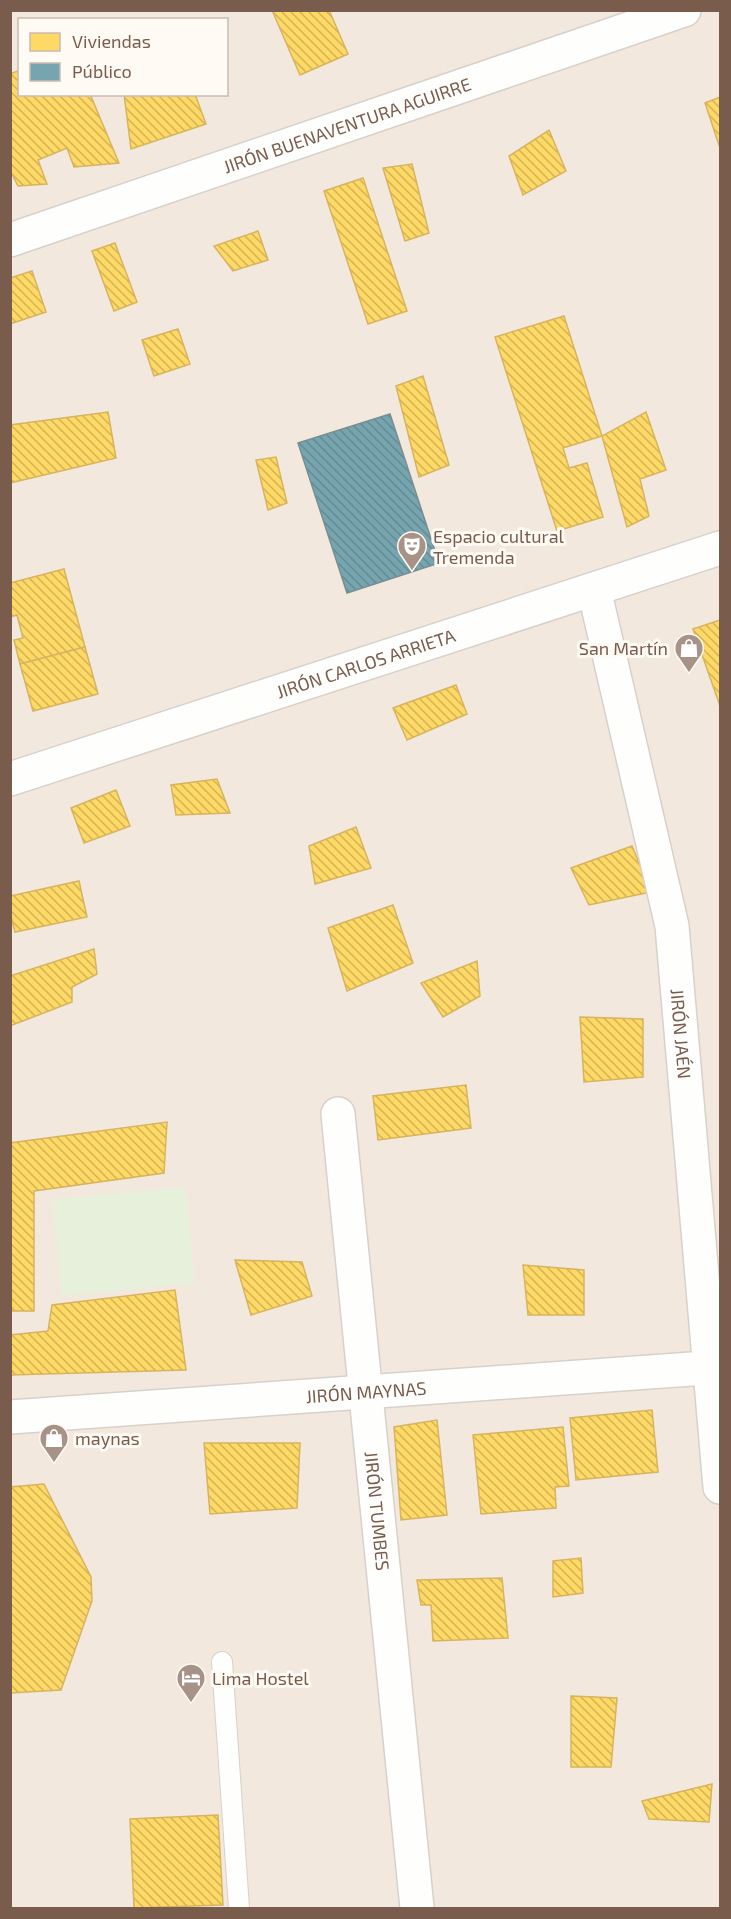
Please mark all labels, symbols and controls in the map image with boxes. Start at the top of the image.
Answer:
legend [18,18,228,96]
text: Viviendas [72,30,151,52]
text: Público [72,60,132,82]
street label: JIRÓN BUENAVENTURA AGUIRRE [220,73,474,178]
place label: Espacio cultural Tremenda [433,525,565,568]
theatre icon: Espacio cultural Tremenda [396,530,428,572]
street label: JIRÓN CARLOS ARRIETA [273,624,459,703]
shop icon: San Martín [673,632,705,674]
place label: San Martín [579,637,668,659]
street label: JIRÓN JAÉN [666,988,696,1080]
street label: JIRÓN MAYNAS [305,1377,427,1407]
shop icon: maynas [38,1422,70,1464]
place label: maynas [75,1427,140,1449]
street label: JIRÓN TUMBES [361,1450,394,1572]
hotel icon: Lima Hostel [175,1662,207,1704]
place label: Lima Hostel [212,1667,309,1689]

